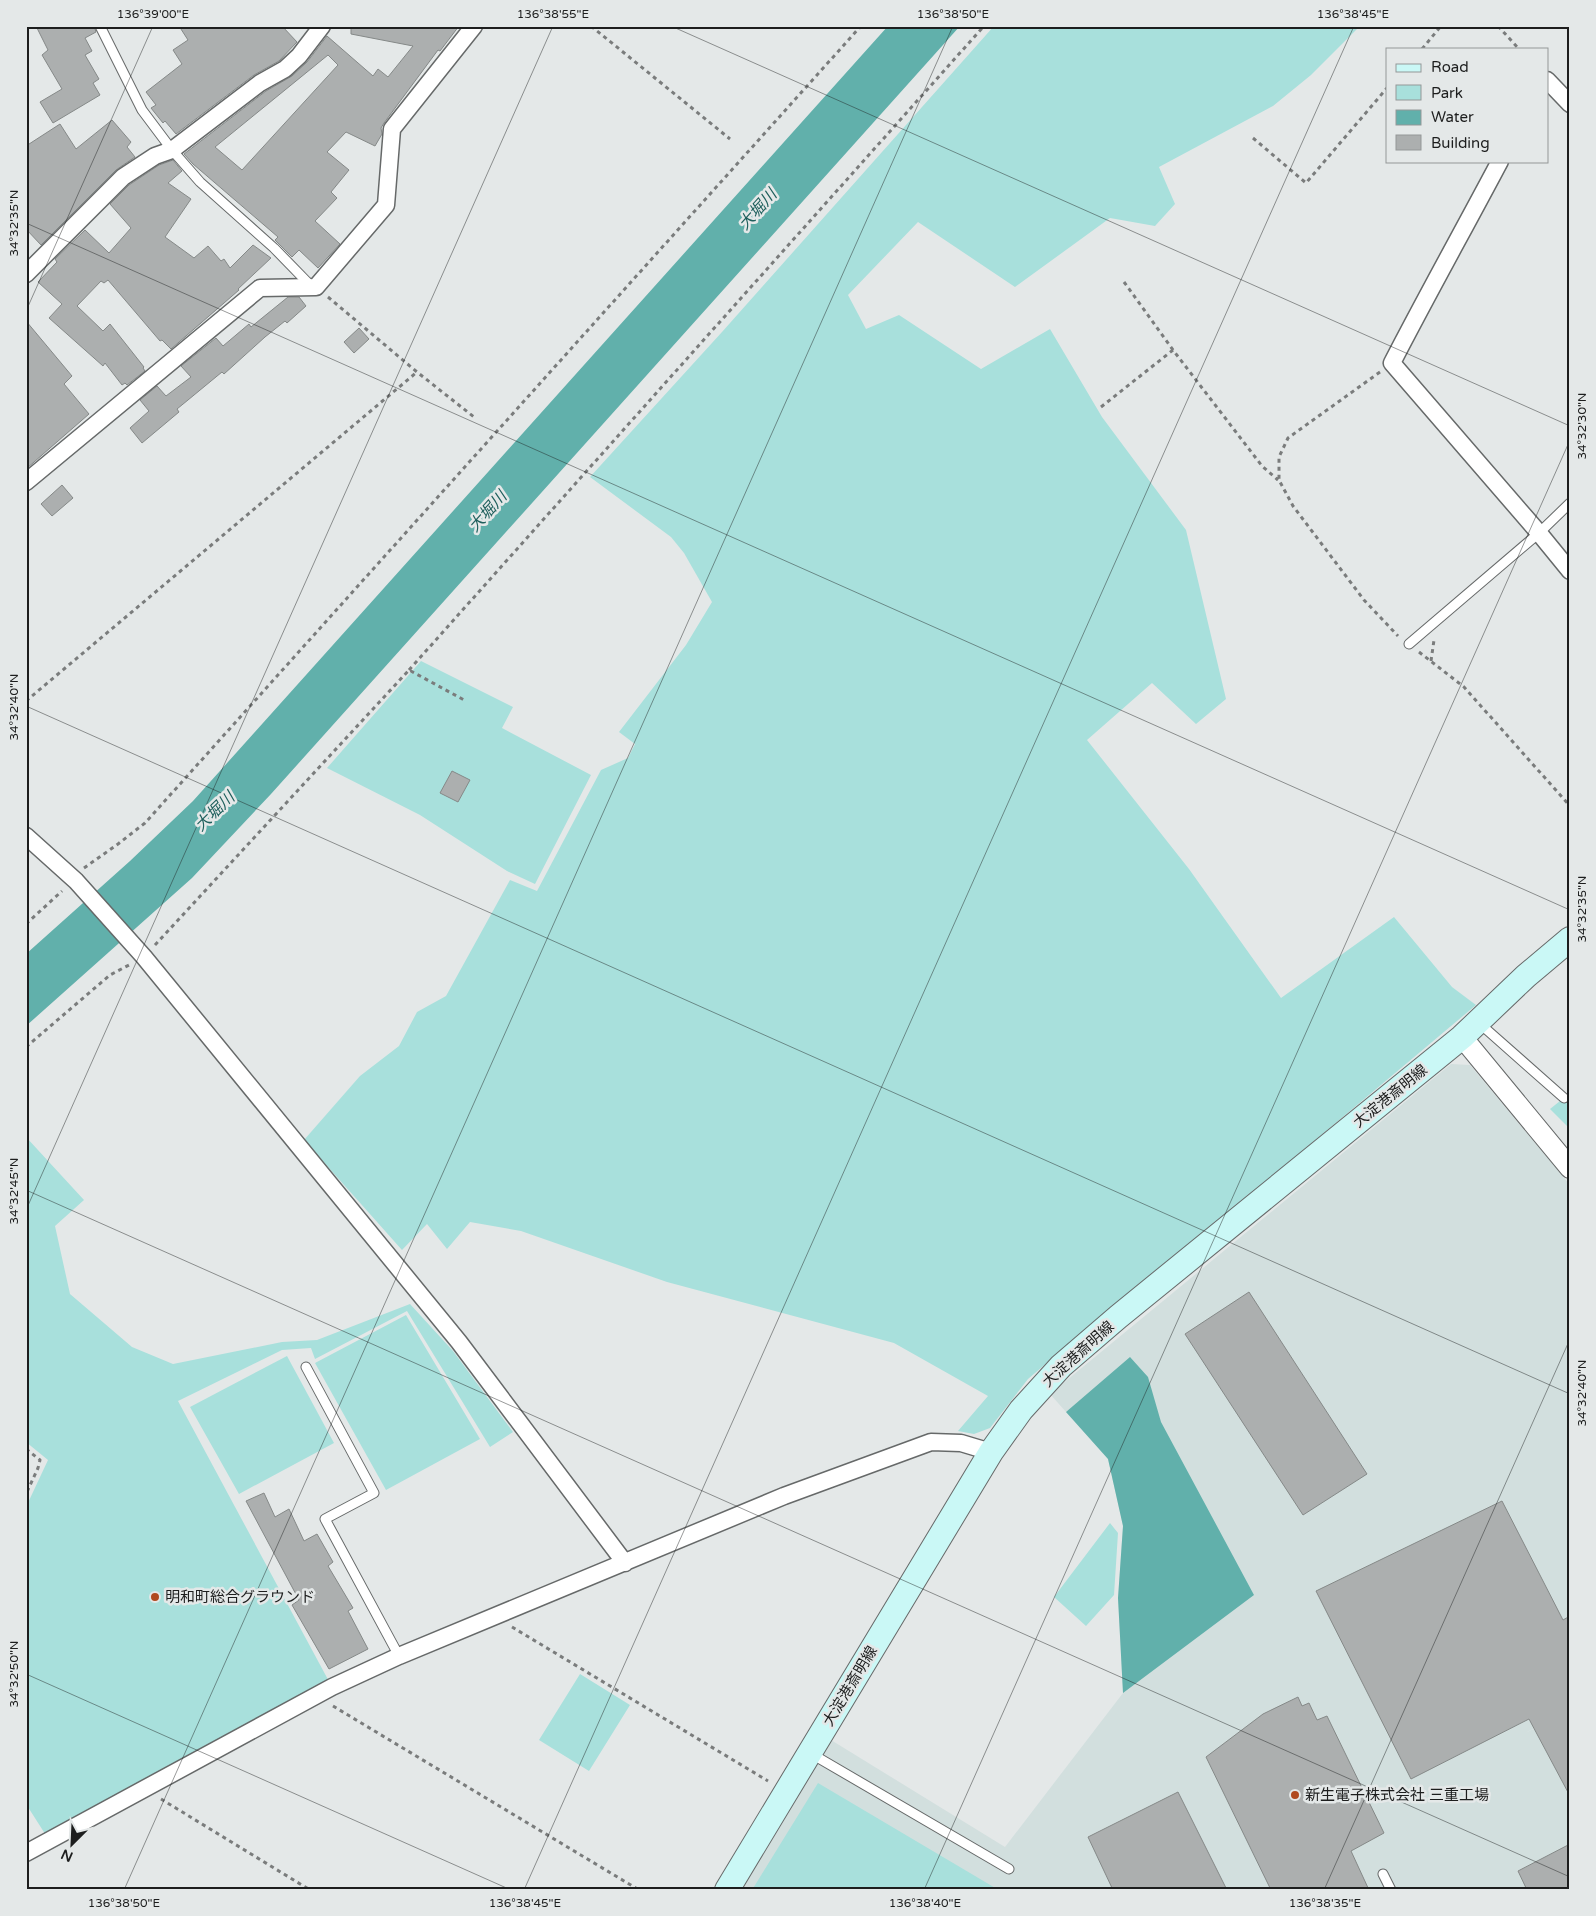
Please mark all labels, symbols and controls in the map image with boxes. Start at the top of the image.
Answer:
text: 136°39'00"E [117,7,190,21]
text: 136°38'55"E [517,7,590,21]
text: 136°38'50"E [917,7,990,21]
text: 136°38'45"E [1317,7,1390,21]
legend [1386,48,1548,162]
text: Road [1431,58,1469,76]
text: Park [1431,84,1463,102]
text: Water [1431,108,1474,126]
text: Building [1431,134,1490,152]
water label: 大堀川 [734,184,783,234]
text: 34°32'35"N [7,190,21,257]
text: 34°32'30"N [1575,393,1589,460]
water label: 大堀川 [464,486,513,536]
text: 34°32'40"N [7,674,21,741]
water label: 大堀川 [190,786,240,836]
text: 34°32'35"N [1575,876,1589,943]
street label: 大淀港斎明線 [1349,1061,1431,1131]
text: 34°32'45"N [7,1158,21,1225]
street label: 大淀港斎明線 [1039,1317,1117,1391]
text: 34°32'40"N [1575,1360,1589,1427]
place label: 明和町総合グラウンド [165,1588,315,1606]
marker: 明和町総合グラウンド [149,1591,161,1603]
text: 34°32'50"N [7,1641,21,1708]
street label: 大淀港斎明線 [819,1643,881,1729]
place label: 新生電子株式会社 三重工場 [1305,1786,1489,1804]
marker: 新生電子株式会社 三重工場 [1289,1789,1301,1801]
north arrow [48,1818,98,1868]
text: N [58,1845,76,1865]
text: 136°38'50"E [88,1896,161,1910]
text: 136°38'45"E [489,1896,562,1910]
text: 136°38'40"E [889,1896,962,1910]
text: 136°38'35"E [1289,1896,1362,1910]

